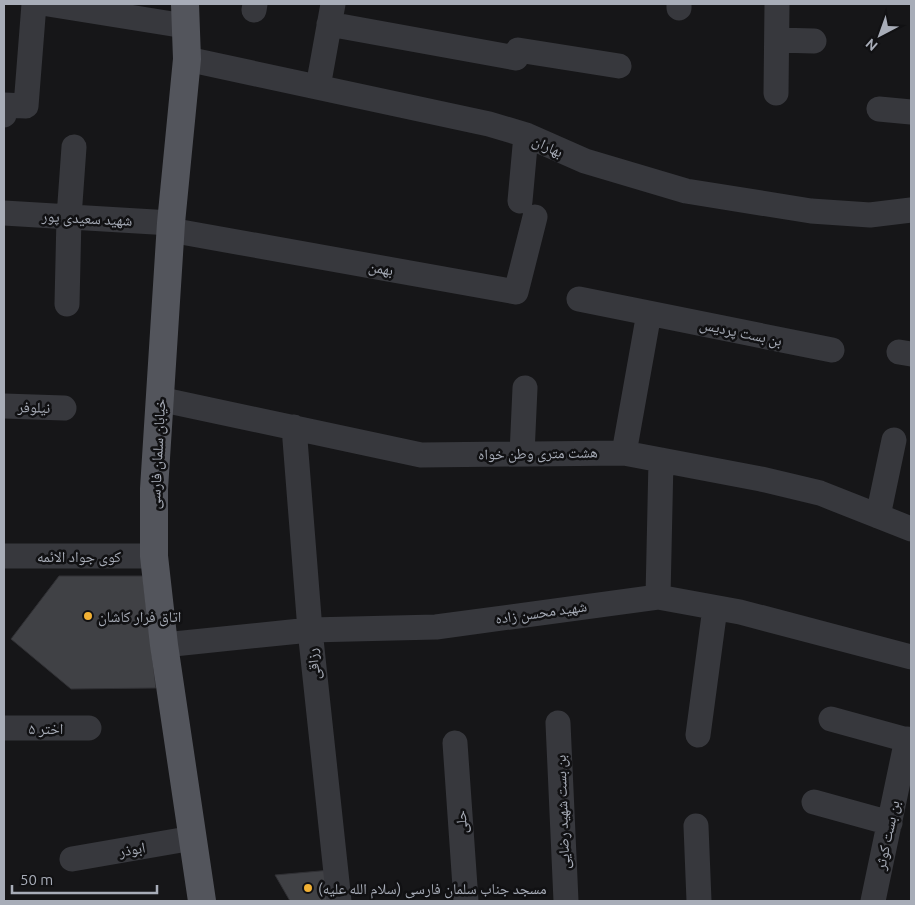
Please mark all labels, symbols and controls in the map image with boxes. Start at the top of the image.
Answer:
north arrow [855,10,905,60]
text: N [862,35,881,54]
street label: بهاران [529,132,566,162]
street label: شهید سعیدی پور [40,207,133,231]
street label: بهمن [367,257,395,280]
street label: بن بست پردیس [698,315,784,351]
street label: نیلوفر [16,398,51,417]
street label: خیابان سلمان فارسی [146,398,170,510]
street label: هشت متری وطن خواه [478,443,598,465]
street label: کوی جواد الائمه [37,548,121,567]
street label: شهید محسن زاده [494,597,588,629]
place label: اتاق فرار کاشان [98,608,181,627]
marker: اتاق فرار کاشان [82,610,94,622]
street label: رزاقی [303,647,325,681]
street label: اختر ۵ [29,720,63,738]
street label: بن بست شهید رضایی [552,754,574,869]
street label: بن بست کوثر [871,799,905,873]
street label: حلی [452,809,472,834]
street label: ابوذر [116,838,147,861]
scale bar [12,862,158,894]
text: 50 m [20,871,53,888]
place label: مسجد جناب سلمان فارسی (سلام الله علیه) [318,880,547,899]
marker: مسجد جناب سلمان فارسی (سلام الله علیه) [302,882,314,894]

